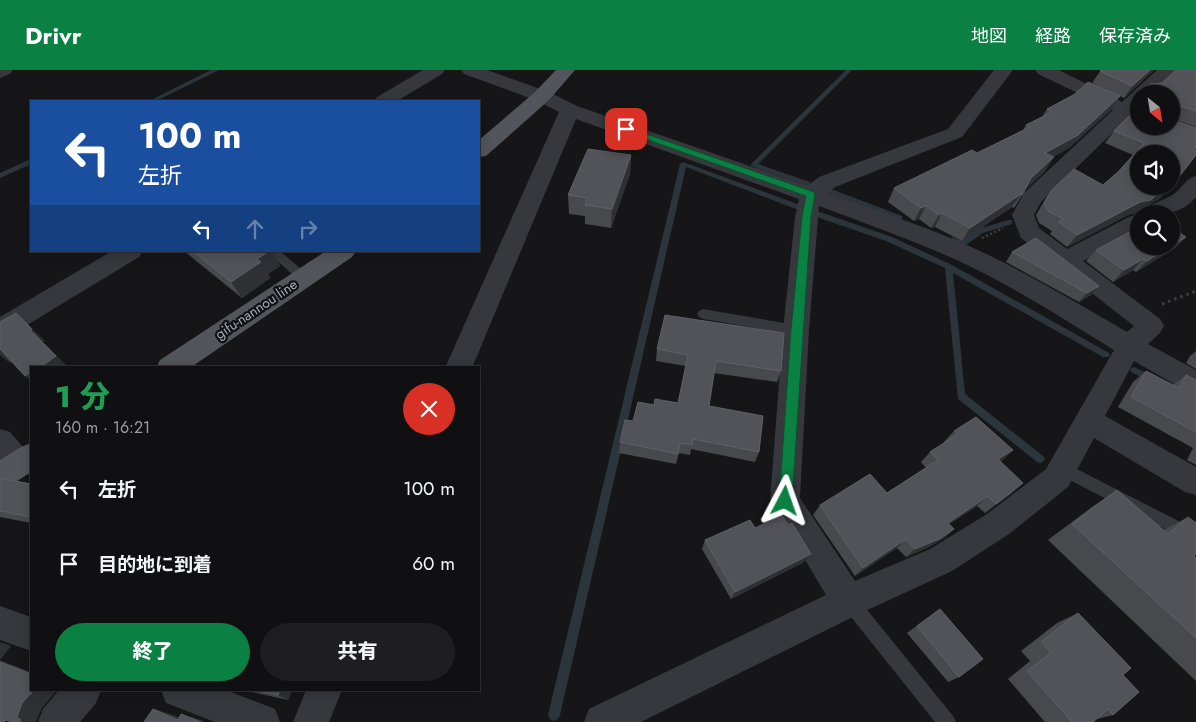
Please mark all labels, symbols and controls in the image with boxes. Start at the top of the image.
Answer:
text: Drivr [25,18,82,53]
text: 地図 [971,23,1007,49]
text: 経路 [1035,23,1071,49]
text: 保存済み [1099,23,1171,49]
north arrow [1130,85,1180,135]
map controls [1130,85,1180,255]
pin [605,108,647,150]
text: 100 m [138,111,241,161]
icon: arrive [612,115,640,143]
icon: left [55,120,120,185]
button: sound [1130,145,1180,195]
text: 左折 [138,159,182,191]
button: search [1130,205,1180,255]
icon: left [188,215,216,243]
icon: ahead [241,215,269,243]
icon: right [294,215,322,243]
street label: gifu-nannou line [211,274,301,344]
text: 1 分 [55,375,110,418]
button: close [403,383,455,435]
text: 160 m · 16:21 [55,416,150,439]
position arrow [758,474,810,526]
icon: left [55,475,83,503]
text: 100 m [403,475,455,502]
text: 左折 [98,476,136,503]
icon: arrive [55,550,83,578]
text: 60 m [412,550,455,577]
text: 目的地に到着 [98,551,212,578]
button: 終了 [55,623,250,681]
button: 共有 [260,623,455,681]

